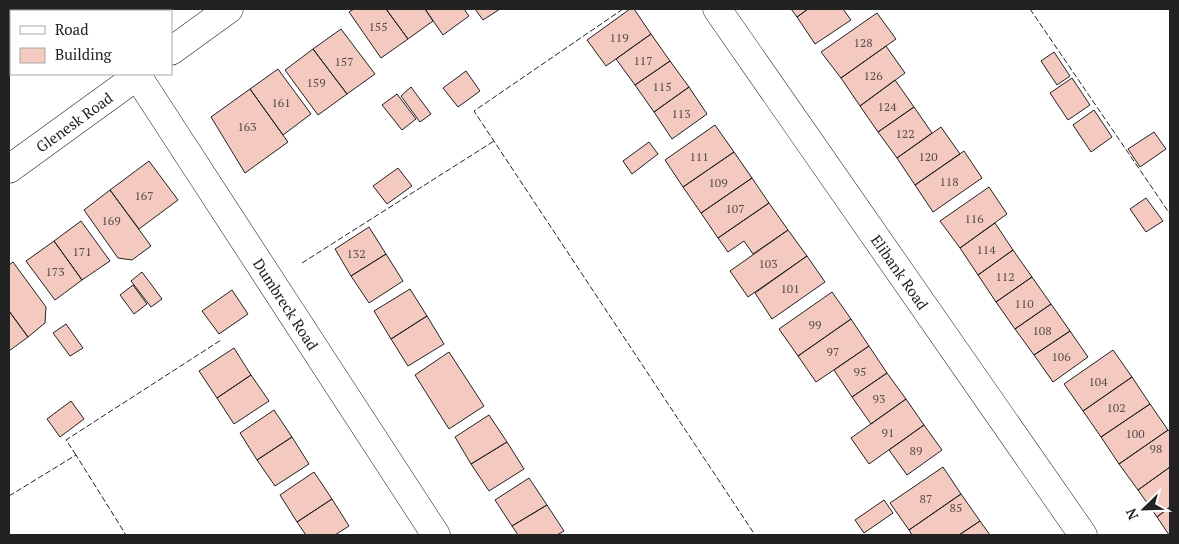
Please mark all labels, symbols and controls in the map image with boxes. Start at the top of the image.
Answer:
legend [10,10,172,75]
text: Road [55,19,88,39]
house number: 155 [368,19,388,34]
house number: 119 [609,30,629,45]
house number: 128 [853,35,873,50]
text: Building [55,44,113,64]
house number: 117 [633,53,653,68]
house number: 157 [334,54,354,69]
house number: 126 [863,68,883,83]
house number: 159 [306,75,326,90]
house number: 115 [652,79,672,94]
street label: Glenesk Road [32,87,116,157]
house number: 161 [271,95,291,110]
house number: 124 [877,99,897,114]
house number: 113 [671,106,691,121]
house number: 163 [237,119,257,134]
house number: 122 [895,126,915,141]
house number: 111 [689,149,709,164]
house number: 120 [918,149,938,164]
house number: 118 [939,174,959,189]
house number: 109 [708,175,728,190]
house number: 167 [134,188,154,203]
house number: 107 [725,201,745,216]
house number: 116 [964,211,984,226]
house number: 169 [101,213,121,228]
street label: Elibank Road [867,231,933,313]
house number: 114 [976,242,996,257]
house number: 171 [72,244,92,259]
house number: 132 [346,246,366,261]
street label: Dumbreck Road [249,254,323,354]
house number: 103 [758,256,778,271]
house number: 173 [45,264,65,279]
house number: 112 [995,269,1015,284]
house number: 101 [780,281,800,296]
house number: 110 [1014,296,1034,311]
house number: 99 [809,317,821,332]
house number: 108 [1032,323,1052,338]
house number: 97 [827,344,839,359]
house number: 106 [1051,349,1071,364]
house number: 95 [854,364,866,379]
house number: 104 [1088,374,1108,389]
house number: 93 [873,391,885,406]
house number: 102 [1106,400,1126,415]
house number: 91 [882,425,894,440]
house number: 100 [1125,426,1145,441]
house number: 98 [1150,441,1162,456]
house number: 89 [910,443,922,458]
north arrow [1119,484,1169,534]
house number: 87 [920,491,932,506]
house number: 85 [950,500,962,515]
text: N [1121,505,1142,523]

